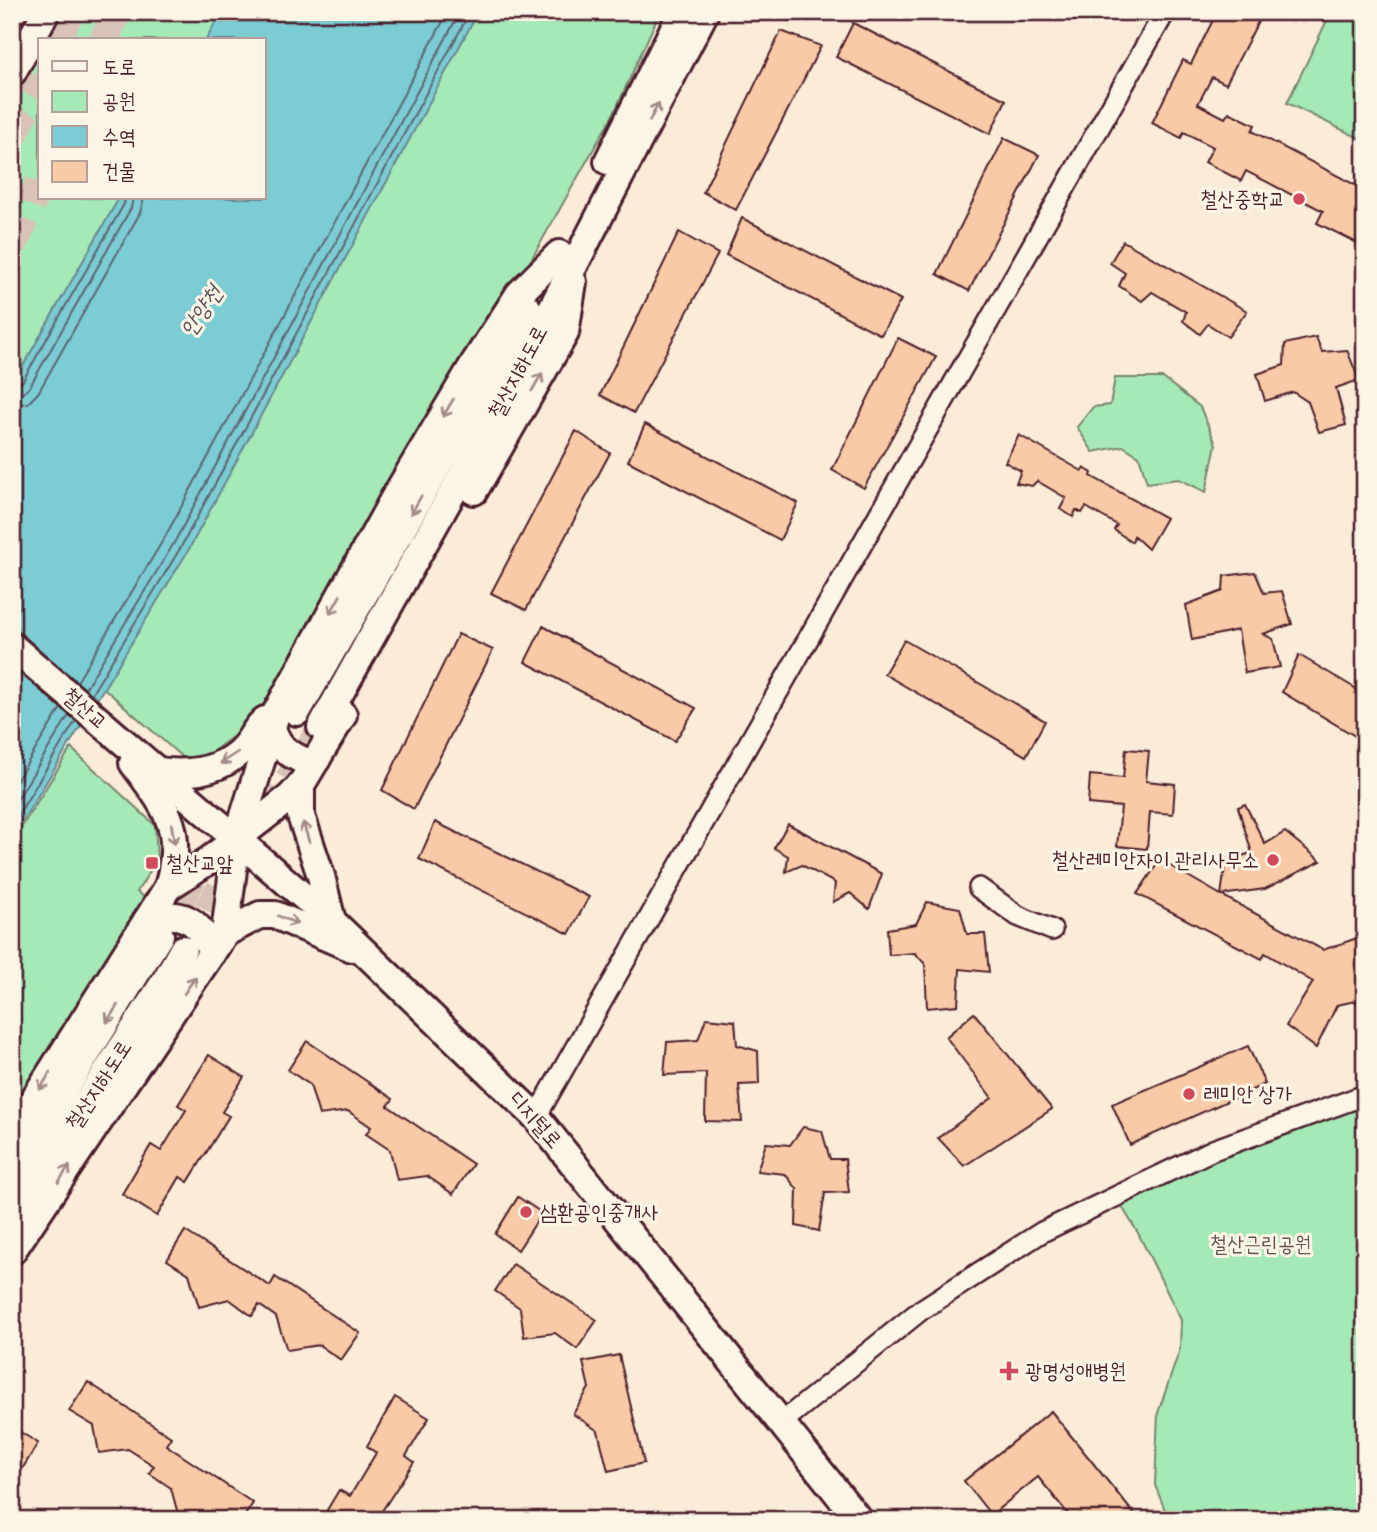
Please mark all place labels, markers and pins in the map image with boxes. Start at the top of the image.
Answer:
place label: 철산중학교 [1201,186,1285,213]
marker: 철산중학교 [1291,191,1307,207]
place label: 철산레미안자이 관리사무소 [1052,847,1259,874]
place label: 철산교앞 [166,850,234,877]
marker: 철산레미안자이 관리사무소 [1265,852,1281,868]
marker: 철산교앞 [144,855,160,871]
place label: 레미안 상가 [1203,1081,1292,1108]
marker: 레미안 상가 [1181,1086,1197,1102]
place label: 삼환공인중개사 [540,1199,658,1226]
marker: 삼환공인중개사 [518,1204,534,1220]
place label: 광명성애병원 [1025,1358,1126,1385]
marker: 광명성애병원 [999,1361,1019,1381]

